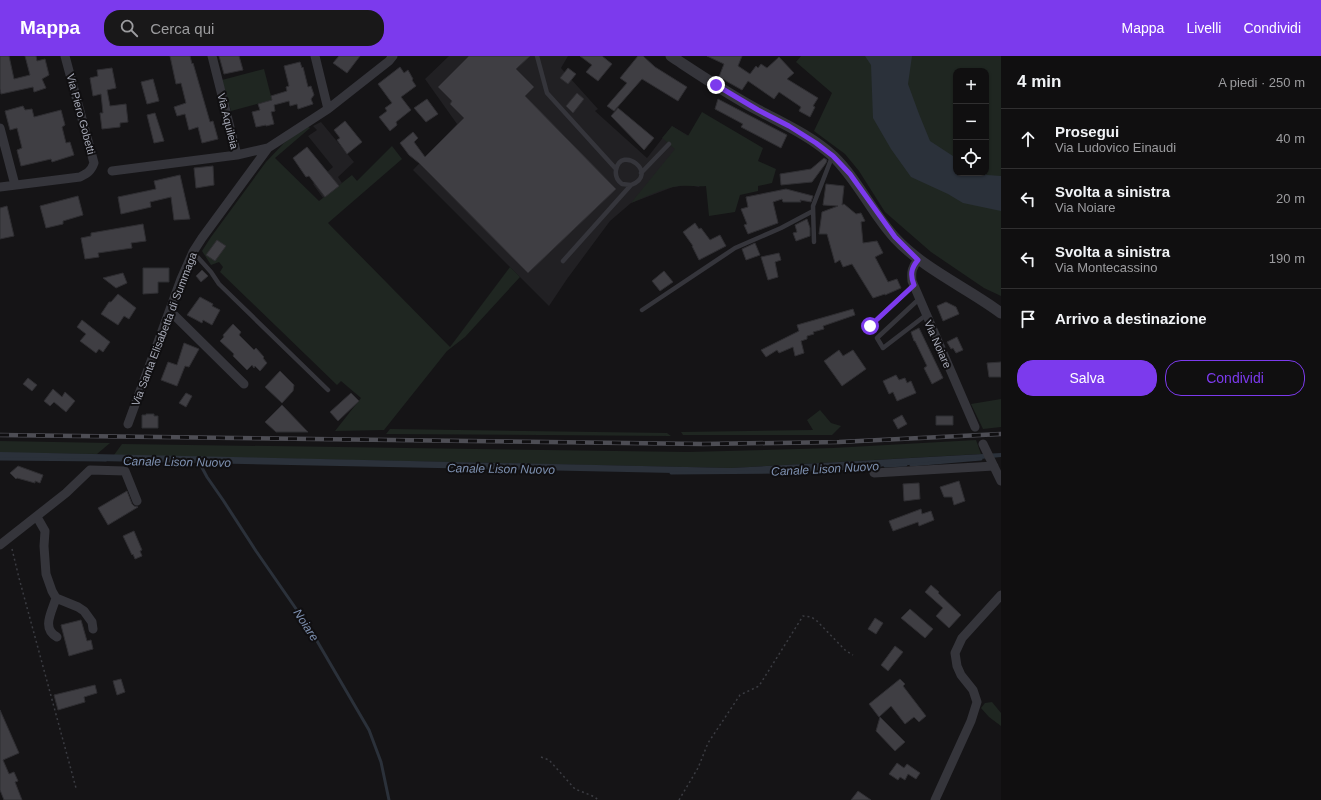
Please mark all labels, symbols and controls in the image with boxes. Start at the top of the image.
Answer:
search box [104,10,384,46]
text: Mappa [20,17,80,38]
icon: search [118,17,140,39]
text: Cerca qui [150,20,214,37]
text: Mappa [1122,20,1164,36]
text: Livelli [1186,20,1221,36]
text: Condividi [1243,20,1301,36]
map controls [953,68,989,176]
button: + [953,68,989,104]
street label: Via Piero Gobetti [64,72,98,156]
text: 4 min [1017,72,1061,91]
text: A piedi · 250 m [1218,75,1305,90]
route end [707,76,725,94]
street label: Via Aquileia [215,92,241,151]
button: − [953,104,989,140]
text: Prosegui [1055,123,1119,140]
icon: ahead [1017,128,1039,150]
text: 40 m [1276,131,1305,146]
button: locate [953,140,989,176]
text: Via Ludovico Einaudi [1055,140,1176,155]
text: Svolta a sinistra [1055,183,1170,200]
icon: left [1017,188,1039,210]
text: 20 m [1276,191,1305,206]
text: Via Noiare [1055,200,1115,215]
text: Svolta a sinistra [1055,243,1170,260]
icon: left [1017,248,1039,270]
street label: Via Santa Elisabetta di Summaga [129,250,199,408]
text: 190 m [1269,251,1305,266]
text: Via Montecassino [1055,260,1157,275]
icon: arrive [1017,308,1039,330]
text: Arrivo a destinazione [1055,310,1207,327]
route start [861,317,879,335]
street label: Via Noiare [922,318,954,370]
button: Salva [1017,360,1157,396]
button: Condividi [1165,360,1305,396]
water label: Canale Lison Nuovo [123,454,231,470]
water label: Canale Lison Nuovo [771,459,880,479]
water label: Canale Lison Nuovo [447,461,555,477]
water label: Noiare [291,606,322,644]

